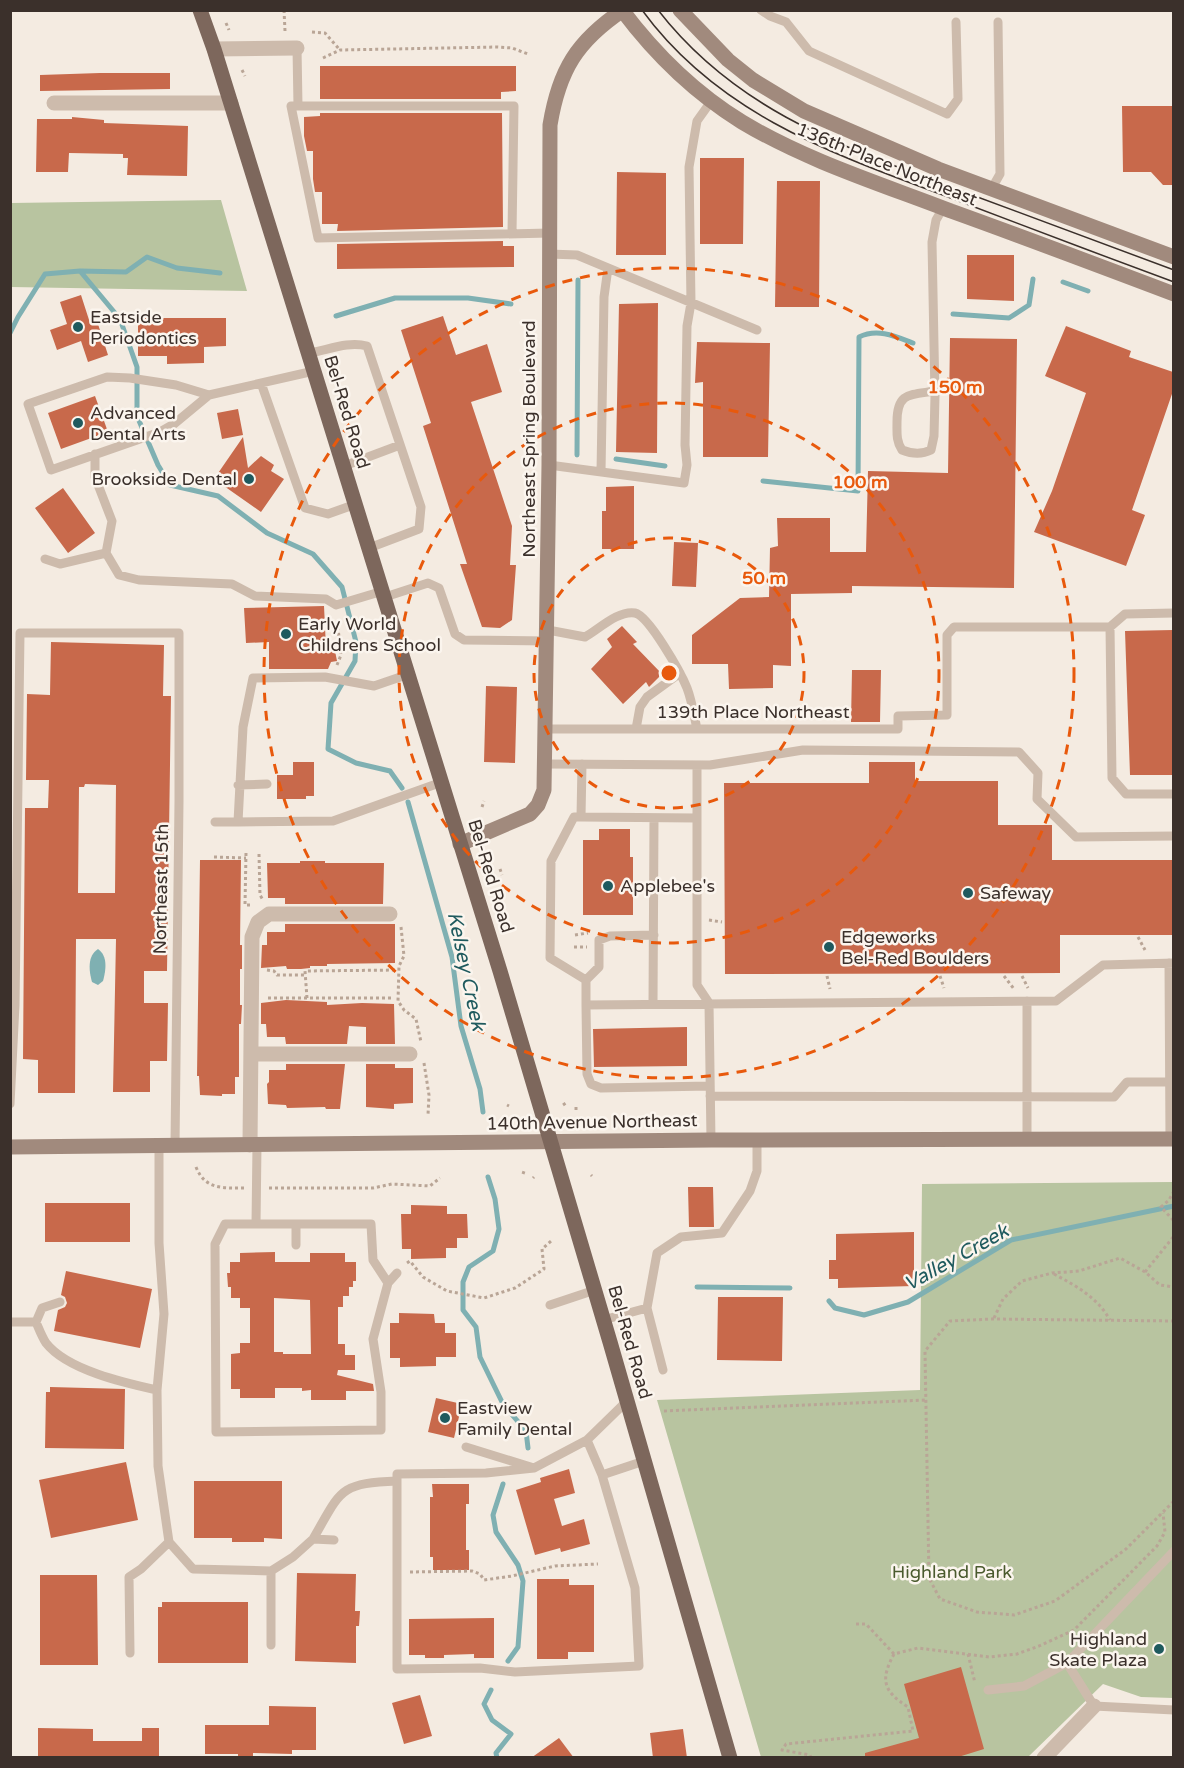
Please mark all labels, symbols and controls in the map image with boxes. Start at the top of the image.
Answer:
street label: 136th Place Northeast [793,118,981,210]
place label: Eastside Periodontics [90,306,197,349]
marker: Eastside Periodontics [71,320,85,334]
street label: Northeast Spring Boulevard [518,320,540,558]
street label: Bel-Red Road [319,353,375,471]
text: 150 m [927,376,983,398]
place label: Advanced Dental Arts [90,402,186,445]
marker: Advanced Dental Arts [71,416,85,430]
place label: Brookside Dental [91,468,237,490]
text: 100 m [832,471,888,493]
marker: Brookside Dental [242,472,256,486]
text: 50 m [742,567,786,589]
place label: Early World Childrens School [298,613,441,656]
marker: Early World Childrens School [279,627,293,641]
centre of rings [659,663,679,683]
street label: 139th Place Northeast [656,701,850,723]
street label: Bel-Red Road [463,817,519,935]
street label: Northeast 15th [149,823,173,955]
place label: Applebee's [620,875,715,897]
marker: Applebee's [601,879,615,893]
place label: Safeway [980,882,1052,904]
marker: Safeway [961,886,975,900]
water label: Kelsey Creek [442,909,491,1035]
place label: Edgeworks Bel-Red Boulders [841,926,989,969]
marker: Edgeworks Bel-Red Boulders [822,940,836,954]
street label: 140th Avenue Northeast [486,1109,698,1135]
water label: Valley Creek [900,1218,1015,1296]
street label: Bel-Red Road [603,1282,657,1402]
place label: Eastview Family Dental [457,1397,572,1440]
marker: Eastview Family Dental [438,1411,452,1425]
park label: Highland Park [892,1561,1012,1583]
place label: Highland Skate Plaza [1049,1628,1147,1671]
marker: Highland Skate Plaza [1152,1642,1166,1656]

